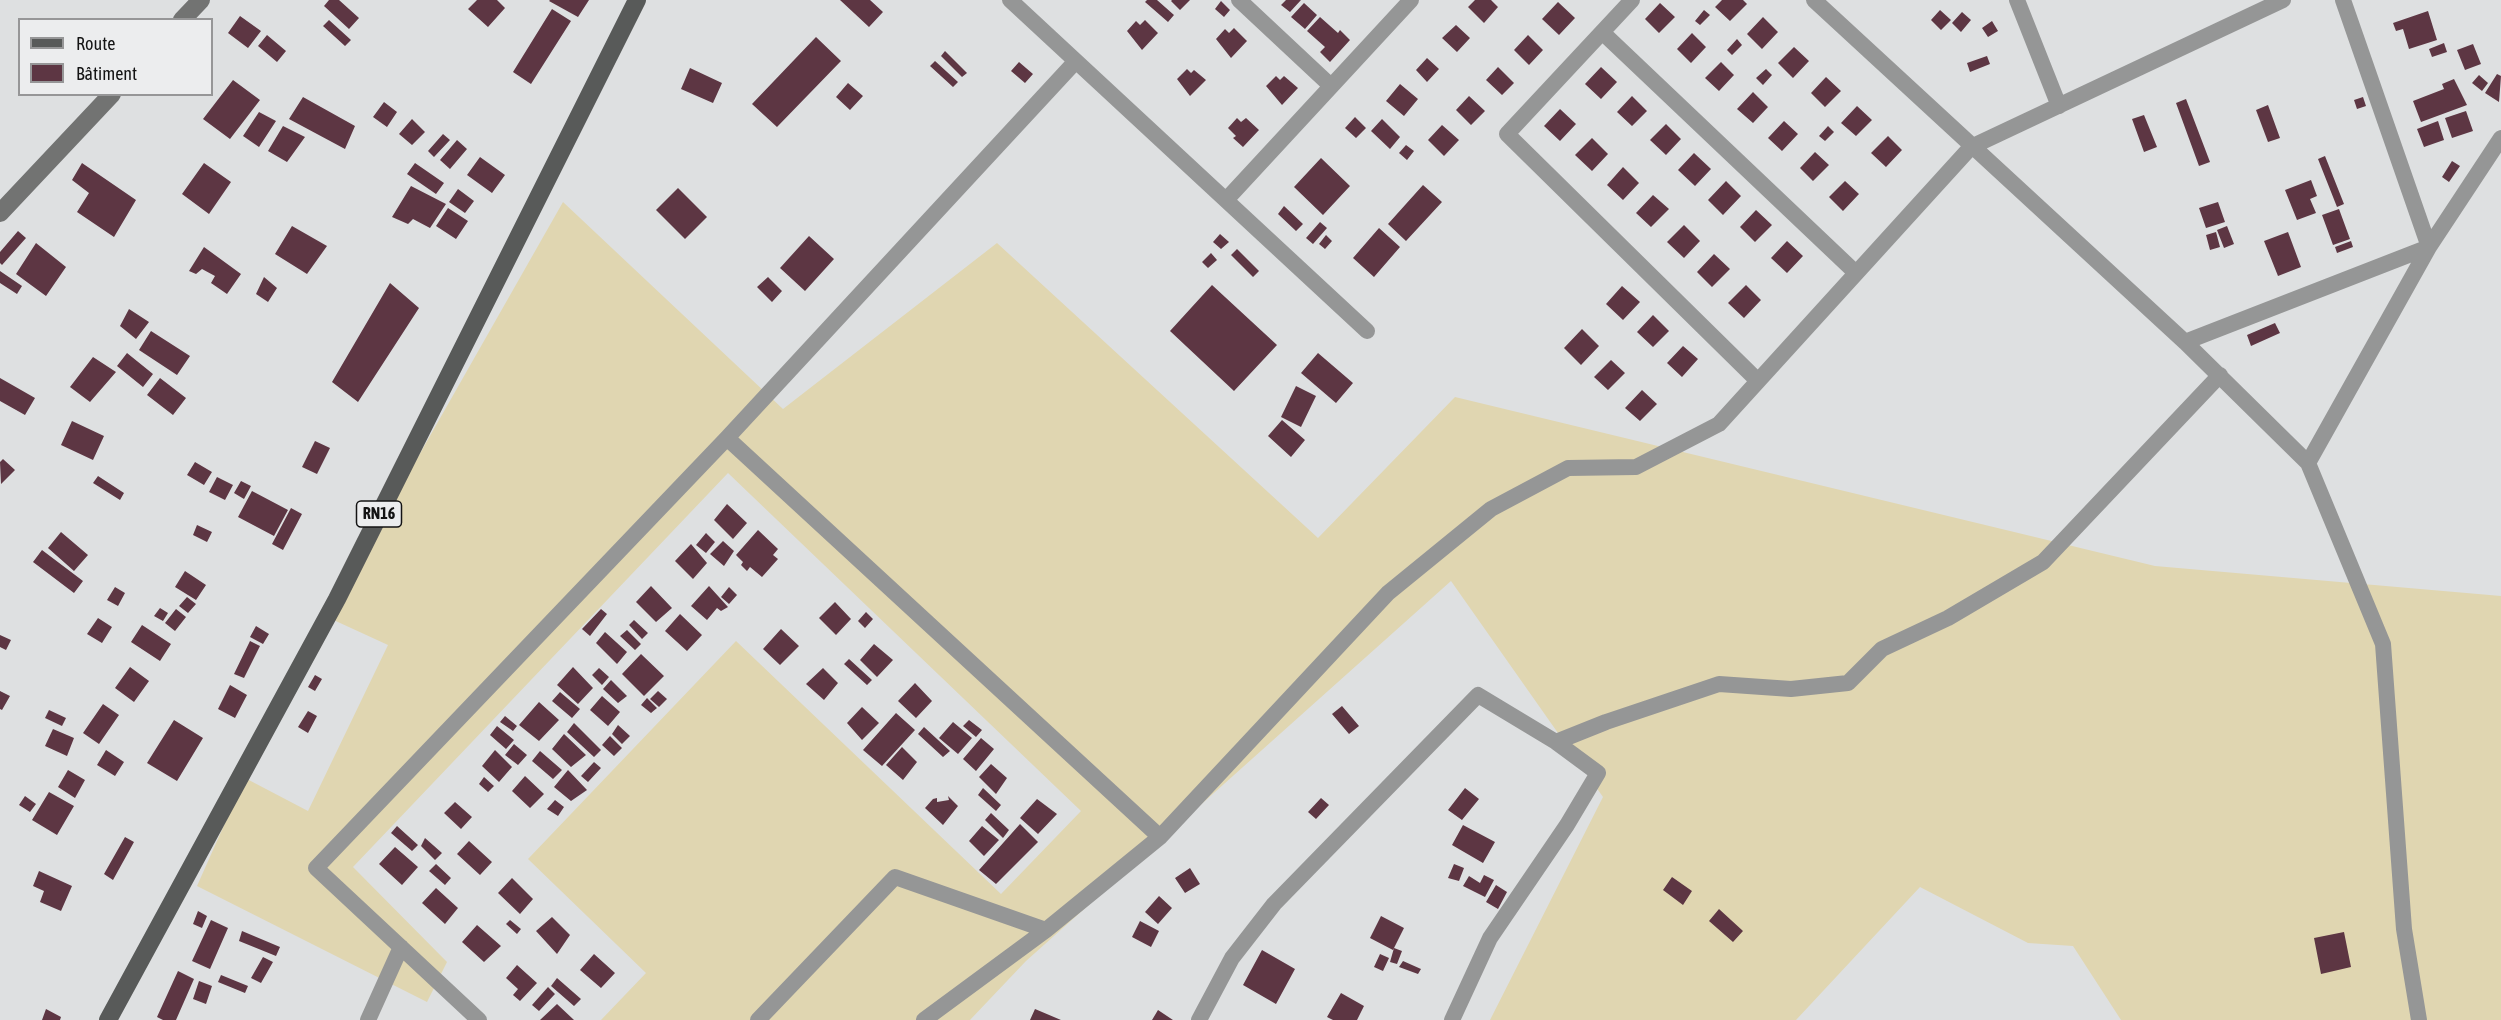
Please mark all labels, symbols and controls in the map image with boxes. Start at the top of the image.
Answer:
legend [18,18,213,96]
text: Route [76,33,115,54]
text: Bâtiment [76,63,137,84]
road number: RN16 [356,501,401,527]

